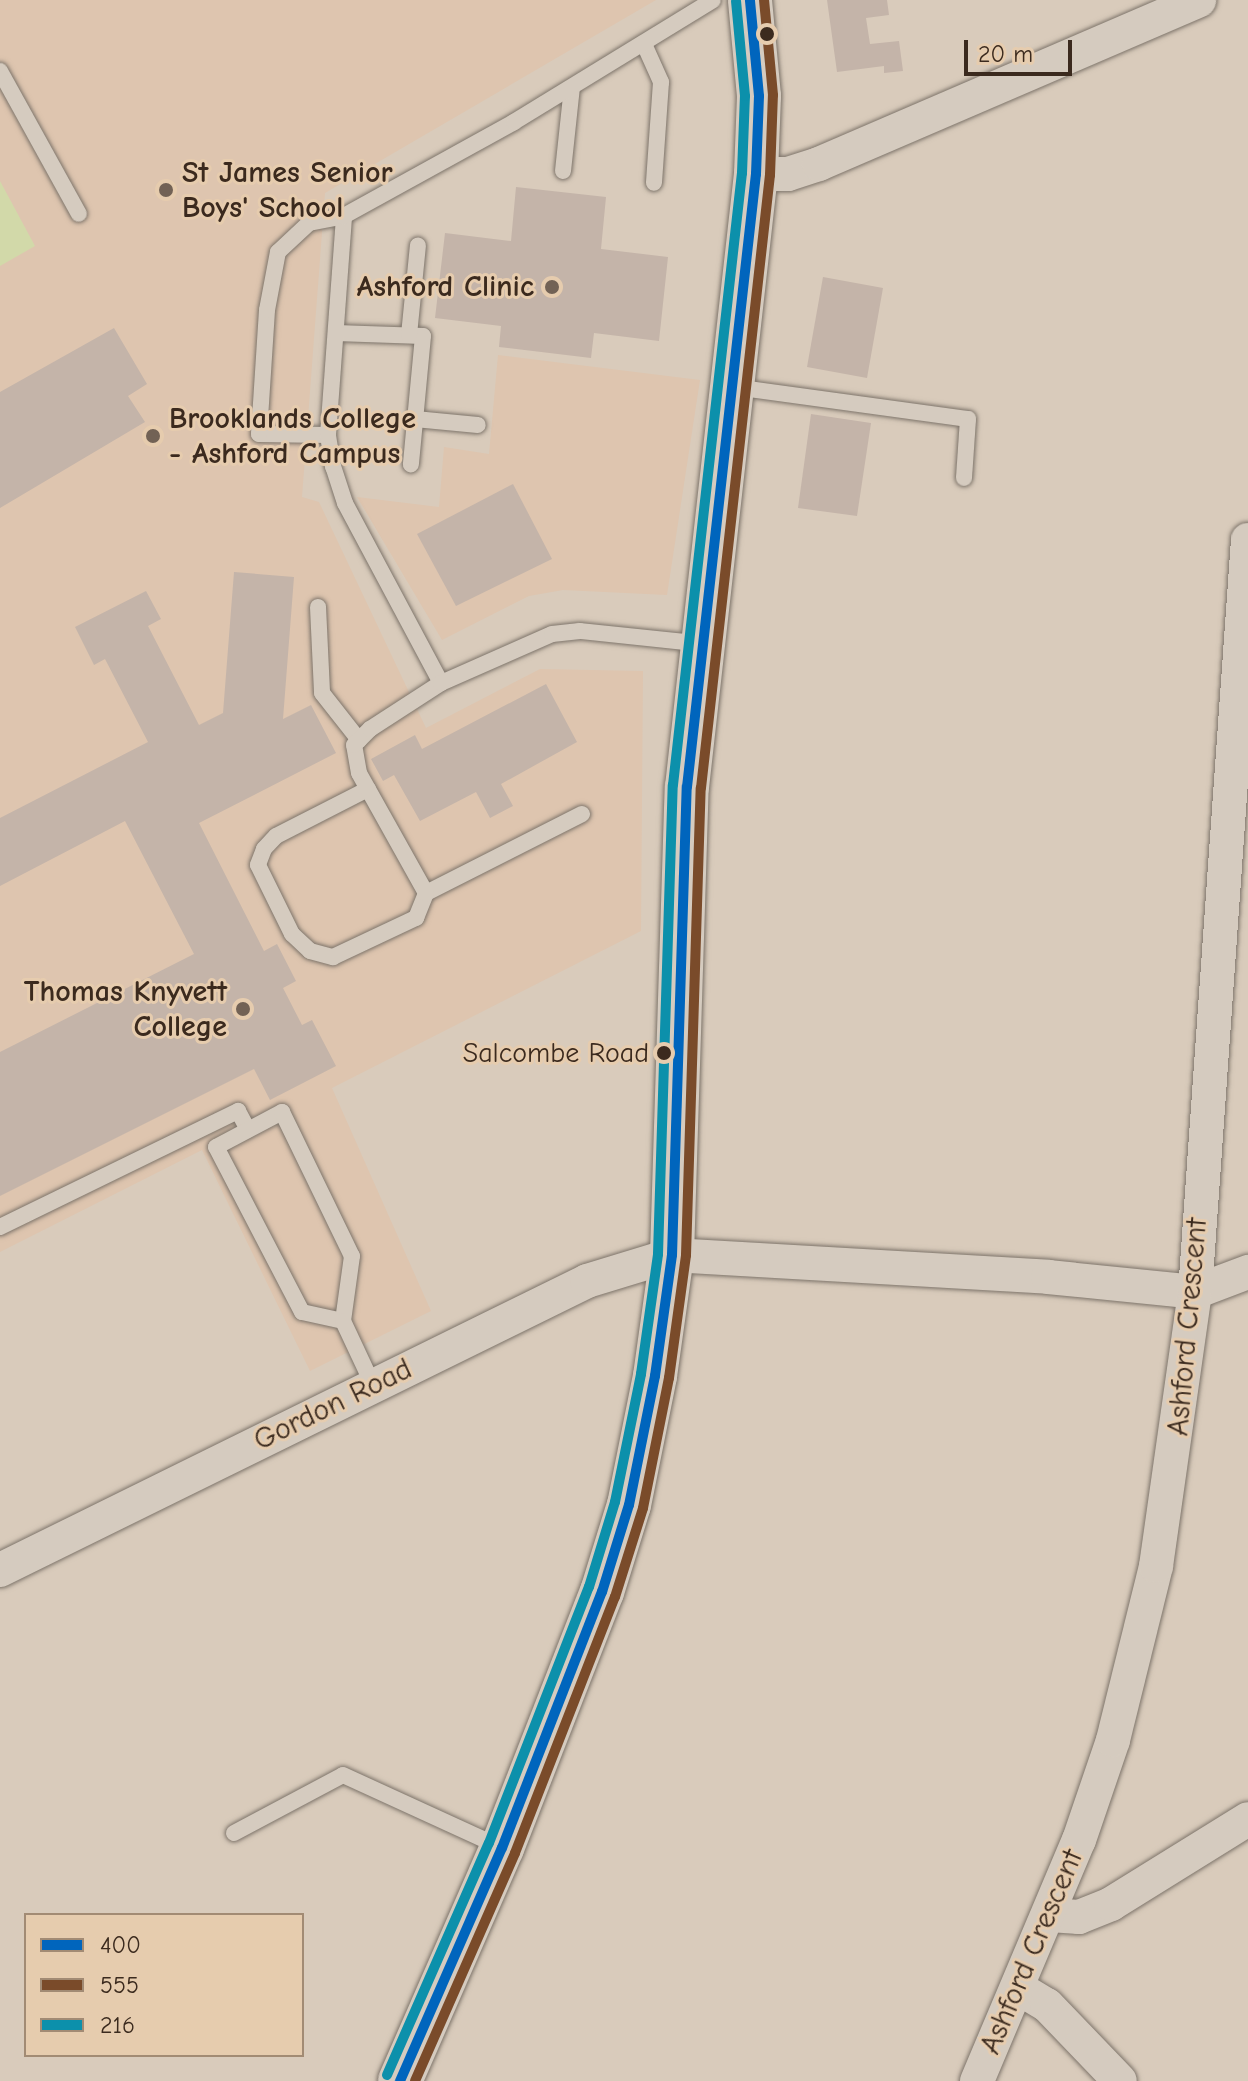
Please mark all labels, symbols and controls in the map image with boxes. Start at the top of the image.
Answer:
scale bar [968,24,1076,74]
unlabelled marker [759,26,775,42]
text: 20 m [978,40,1033,68]
place label: St James Senior Boys' School [182,155,393,226]
marker: St James Senior Boys' School [157,181,175,199]
place label: Ashford Clinic [357,269,534,305]
marker: Ashford Clinic [541,276,563,298]
place label: Brooklands College - Ashford Campus [169,401,416,472]
marker: Brooklands College - Ashford Campus [144,427,162,445]
place label: Thomas Knyvett College [24,974,227,1044]
marker: Thomas Knyvett College [234,1000,252,1018]
place label: Salcombe Road [463,1036,649,1070]
marker: Salcombe Road [656,1045,672,1061]
street label: Ashford Crescent [1161,1217,1215,1437]
street label: Gordon Road [248,1351,418,1459]
street label: Ashford Crescent [973,1844,1091,2060]
legend [24,1913,304,2057]
text: 400 [100,1931,141,1959]
text: 555 [100,1971,139,1999]
text: 216 [100,2011,135,2039]

